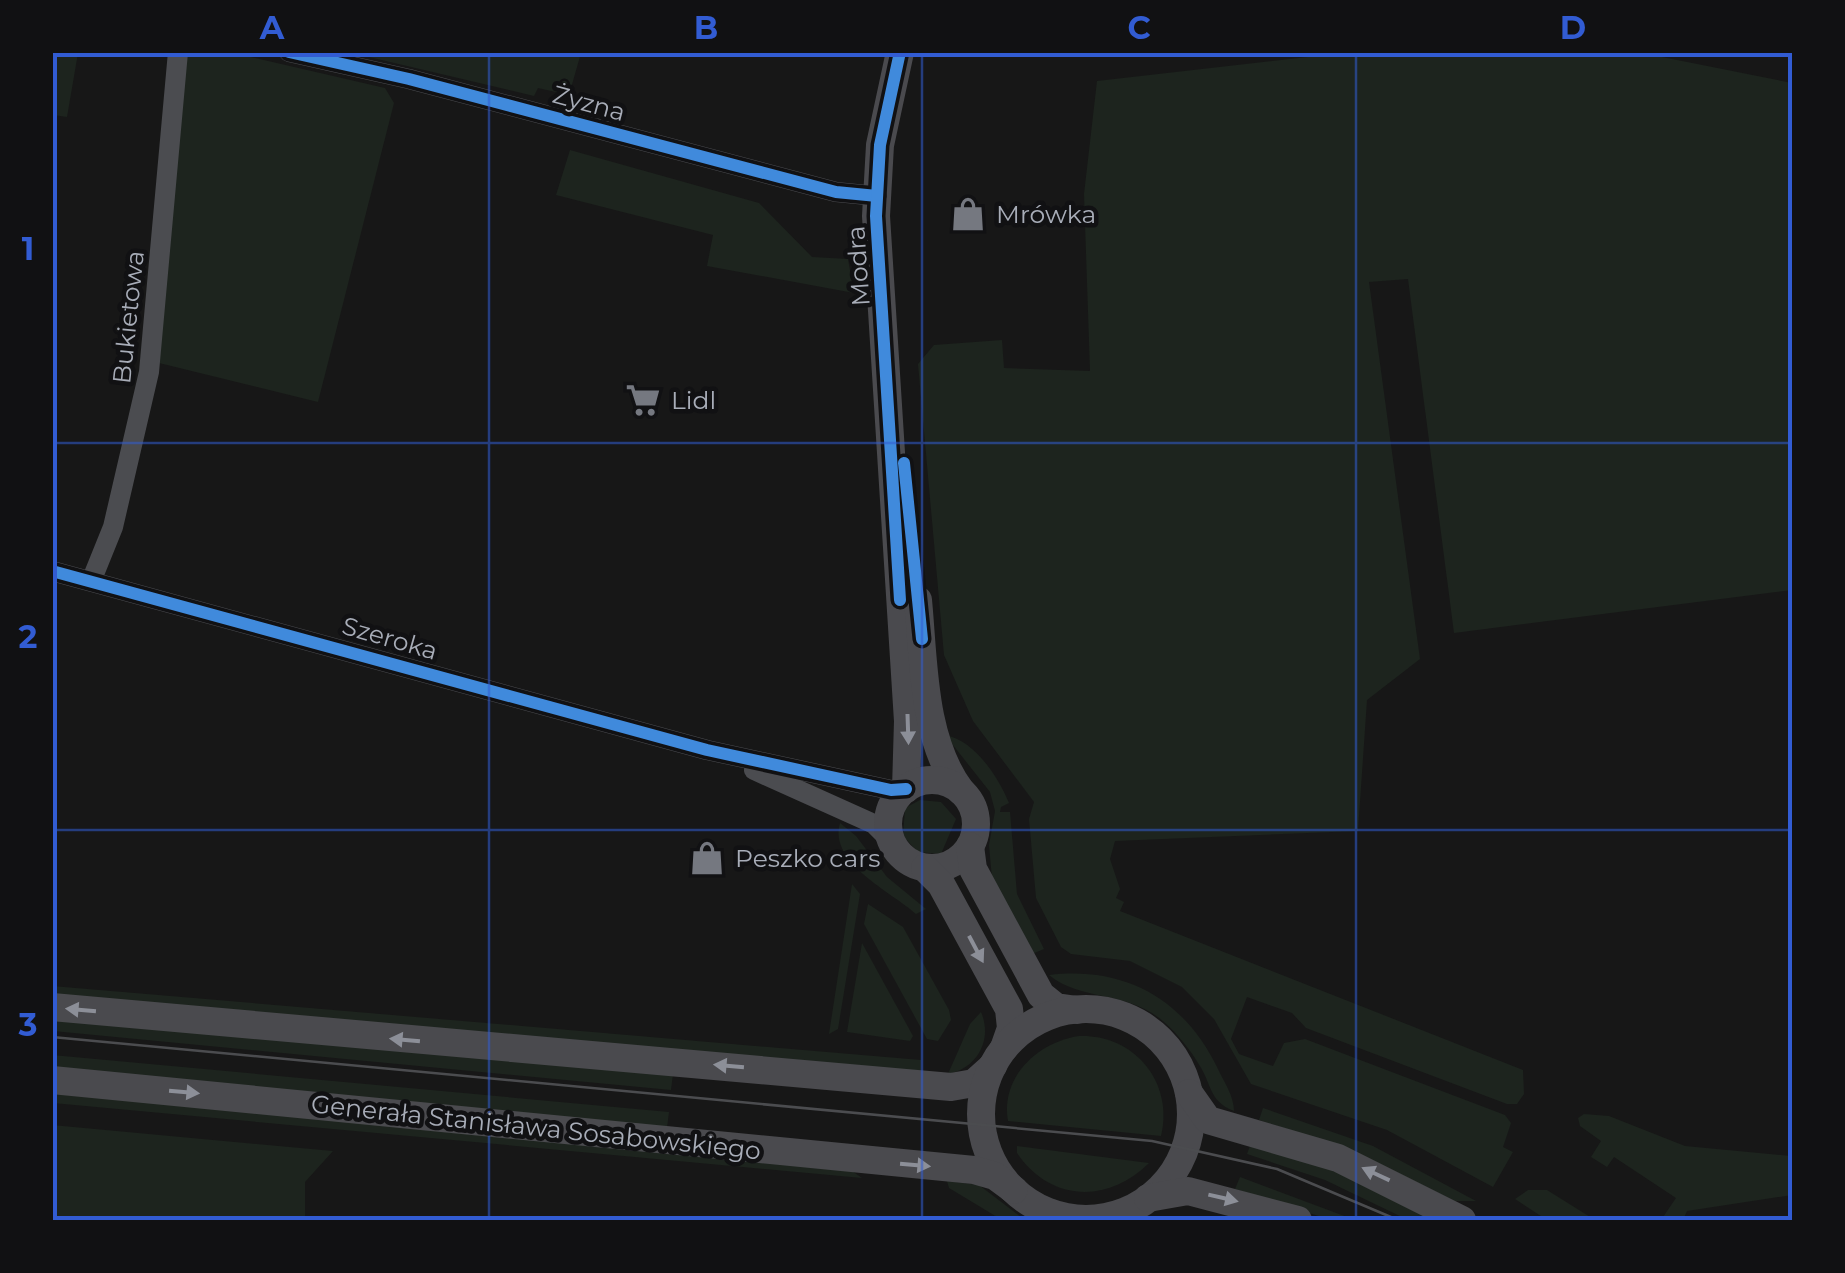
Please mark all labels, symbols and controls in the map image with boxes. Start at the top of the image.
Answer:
text: A [259,8,285,47]
text: B [694,8,718,47]
text: C [1127,8,1151,47]
text: D [1560,8,1586,47]
street label: Żyzna [549,79,629,127]
shop icon: Mrówka [949,195,987,233]
place label: Mrówka [996,199,1096,229]
street label: Modra [840,225,876,307]
text: 1 [22,229,34,268]
street label: Bukietowa [106,249,150,385]
supermarket icon: Lidl [624,381,662,419]
place label: Lidl [671,385,716,415]
street label: Szeroka [339,610,441,666]
text: 2 [19,617,37,656]
one-way arrow [900,714,916,746]
shop icon: Peszko cars [688,839,726,877]
place label: Peszko cars [735,843,880,873]
one-way arrow [967,935,984,963]
one-way arrow [65,1002,97,1018]
text: 3 [18,1005,37,1044]
one-way arrow [389,1032,420,1048]
one-way arrow [712,1058,744,1074]
one-way arrow [169,1084,201,1100]
street label: Generała Stanisława Sosabowskiego [310,1088,762,1166]
one-way arrow [900,1157,932,1173]
one-way arrow [1361,1166,1390,1183]
one-way arrow [1208,1191,1239,1206]

